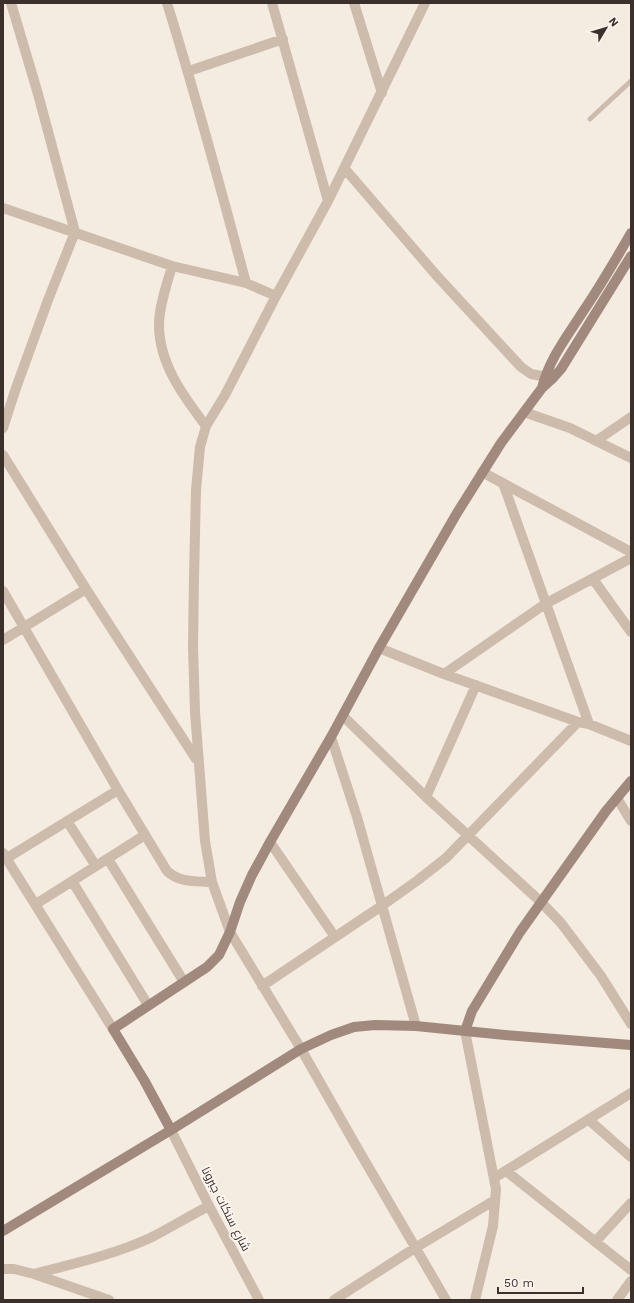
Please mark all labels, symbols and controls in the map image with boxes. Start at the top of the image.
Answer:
north arrow [586,8,626,48]
text: N [606,15,621,29]
street label: شارع سنكات جبرونا [198,1164,253,1254]
scale bar [498,1269,583,1295]
text: 50 m [504,1276,534,1290]

